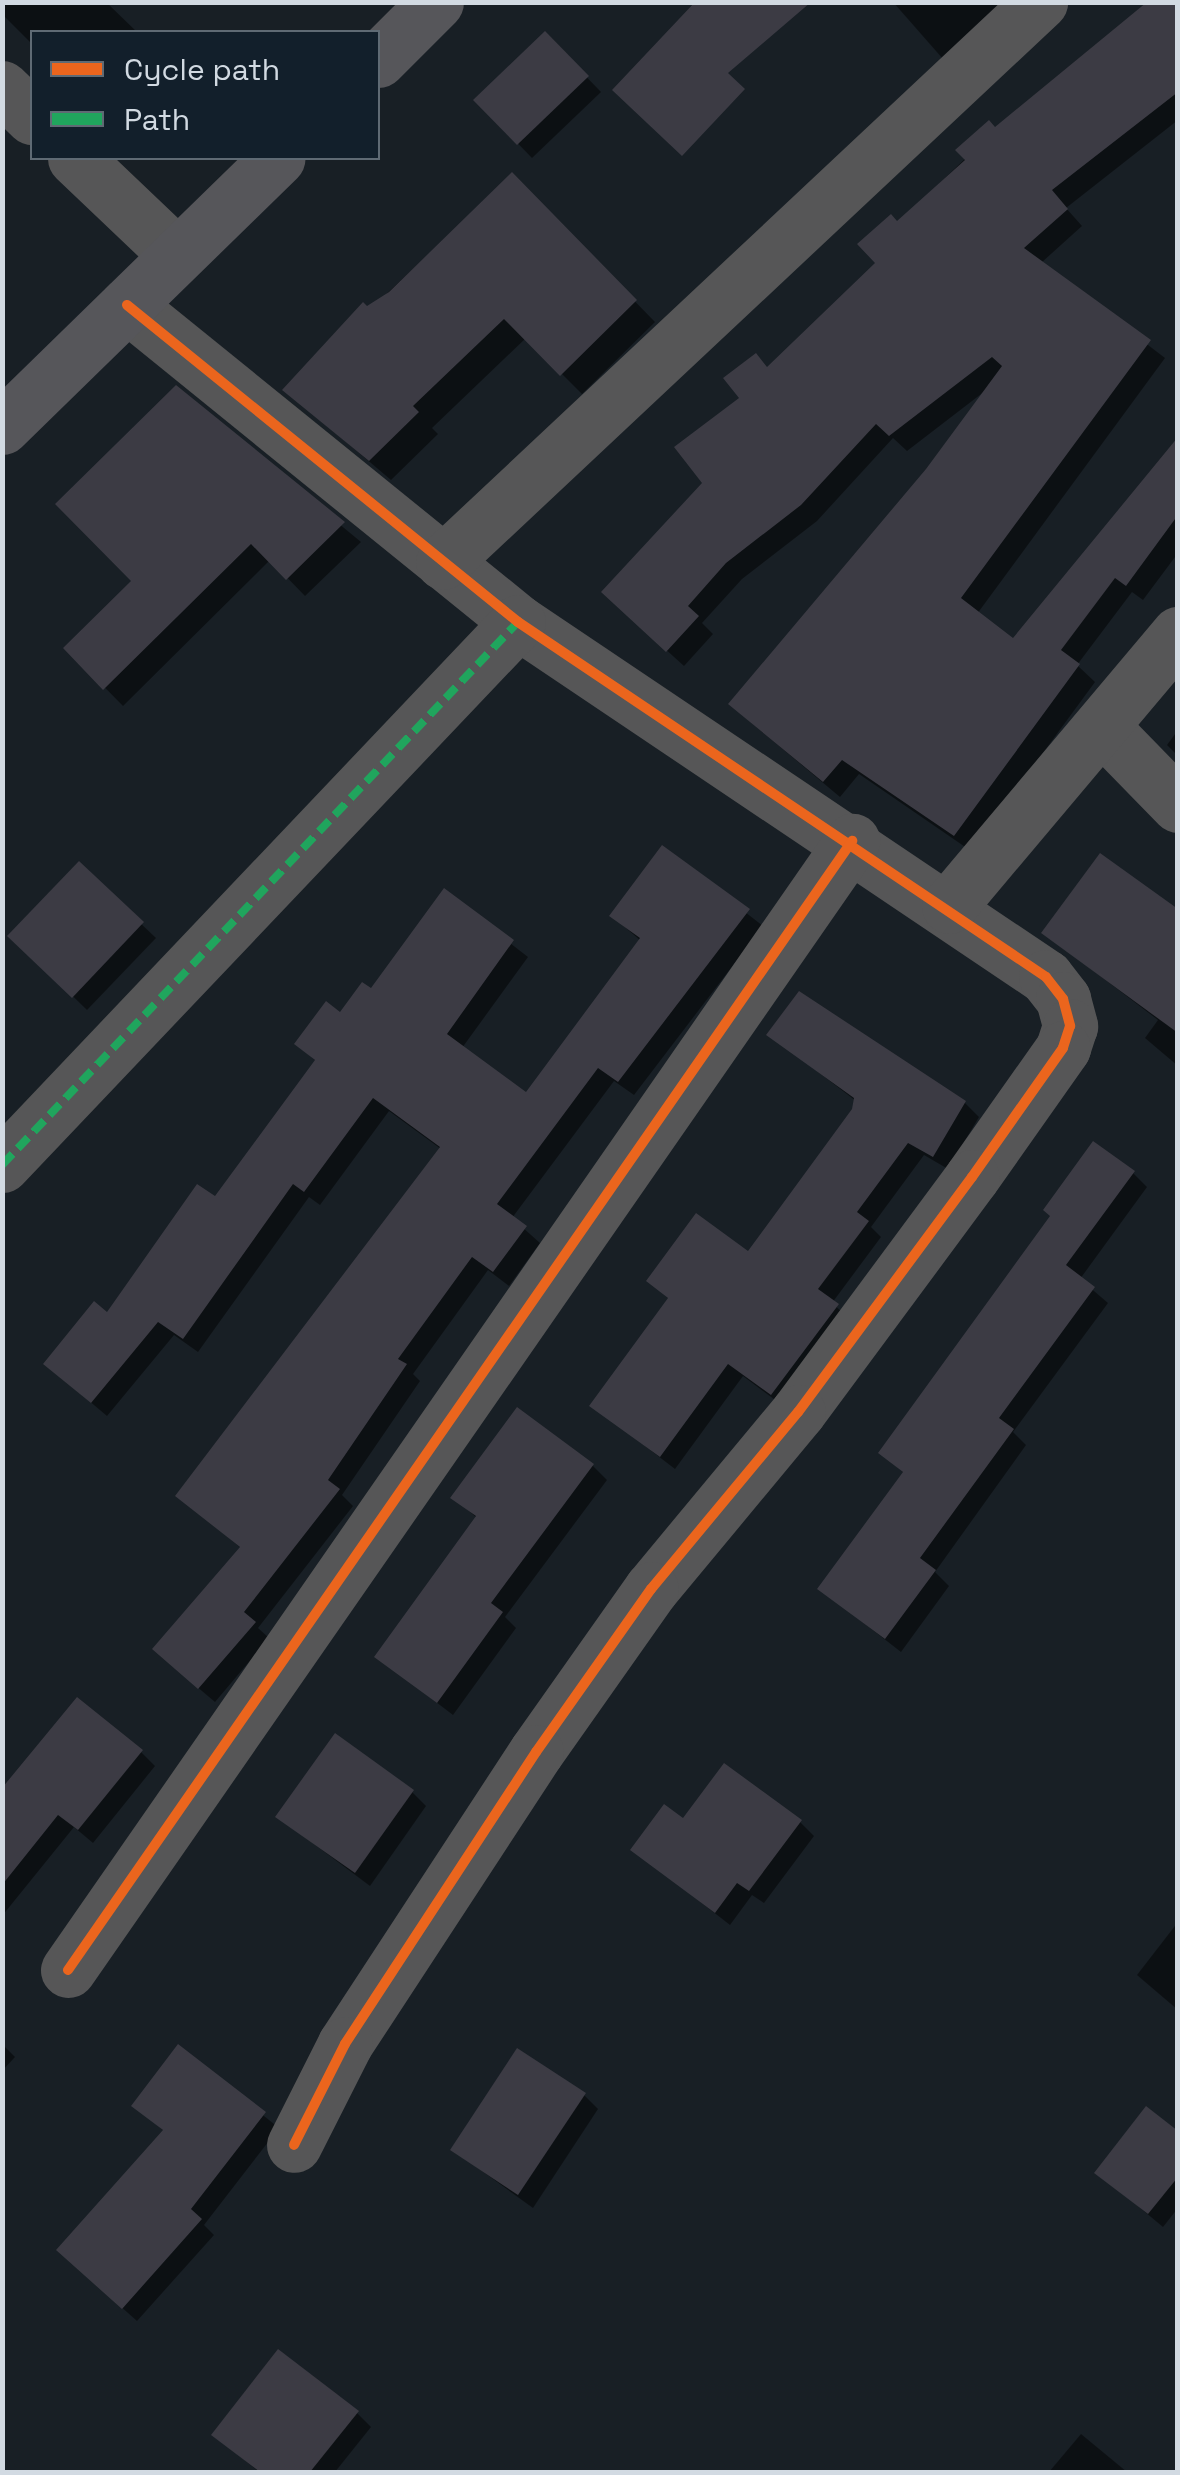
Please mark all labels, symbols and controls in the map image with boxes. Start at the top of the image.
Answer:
legend [30,30,380,160]
text: Cycle path [124,50,280,89]
text: Path [124,100,190,139]

